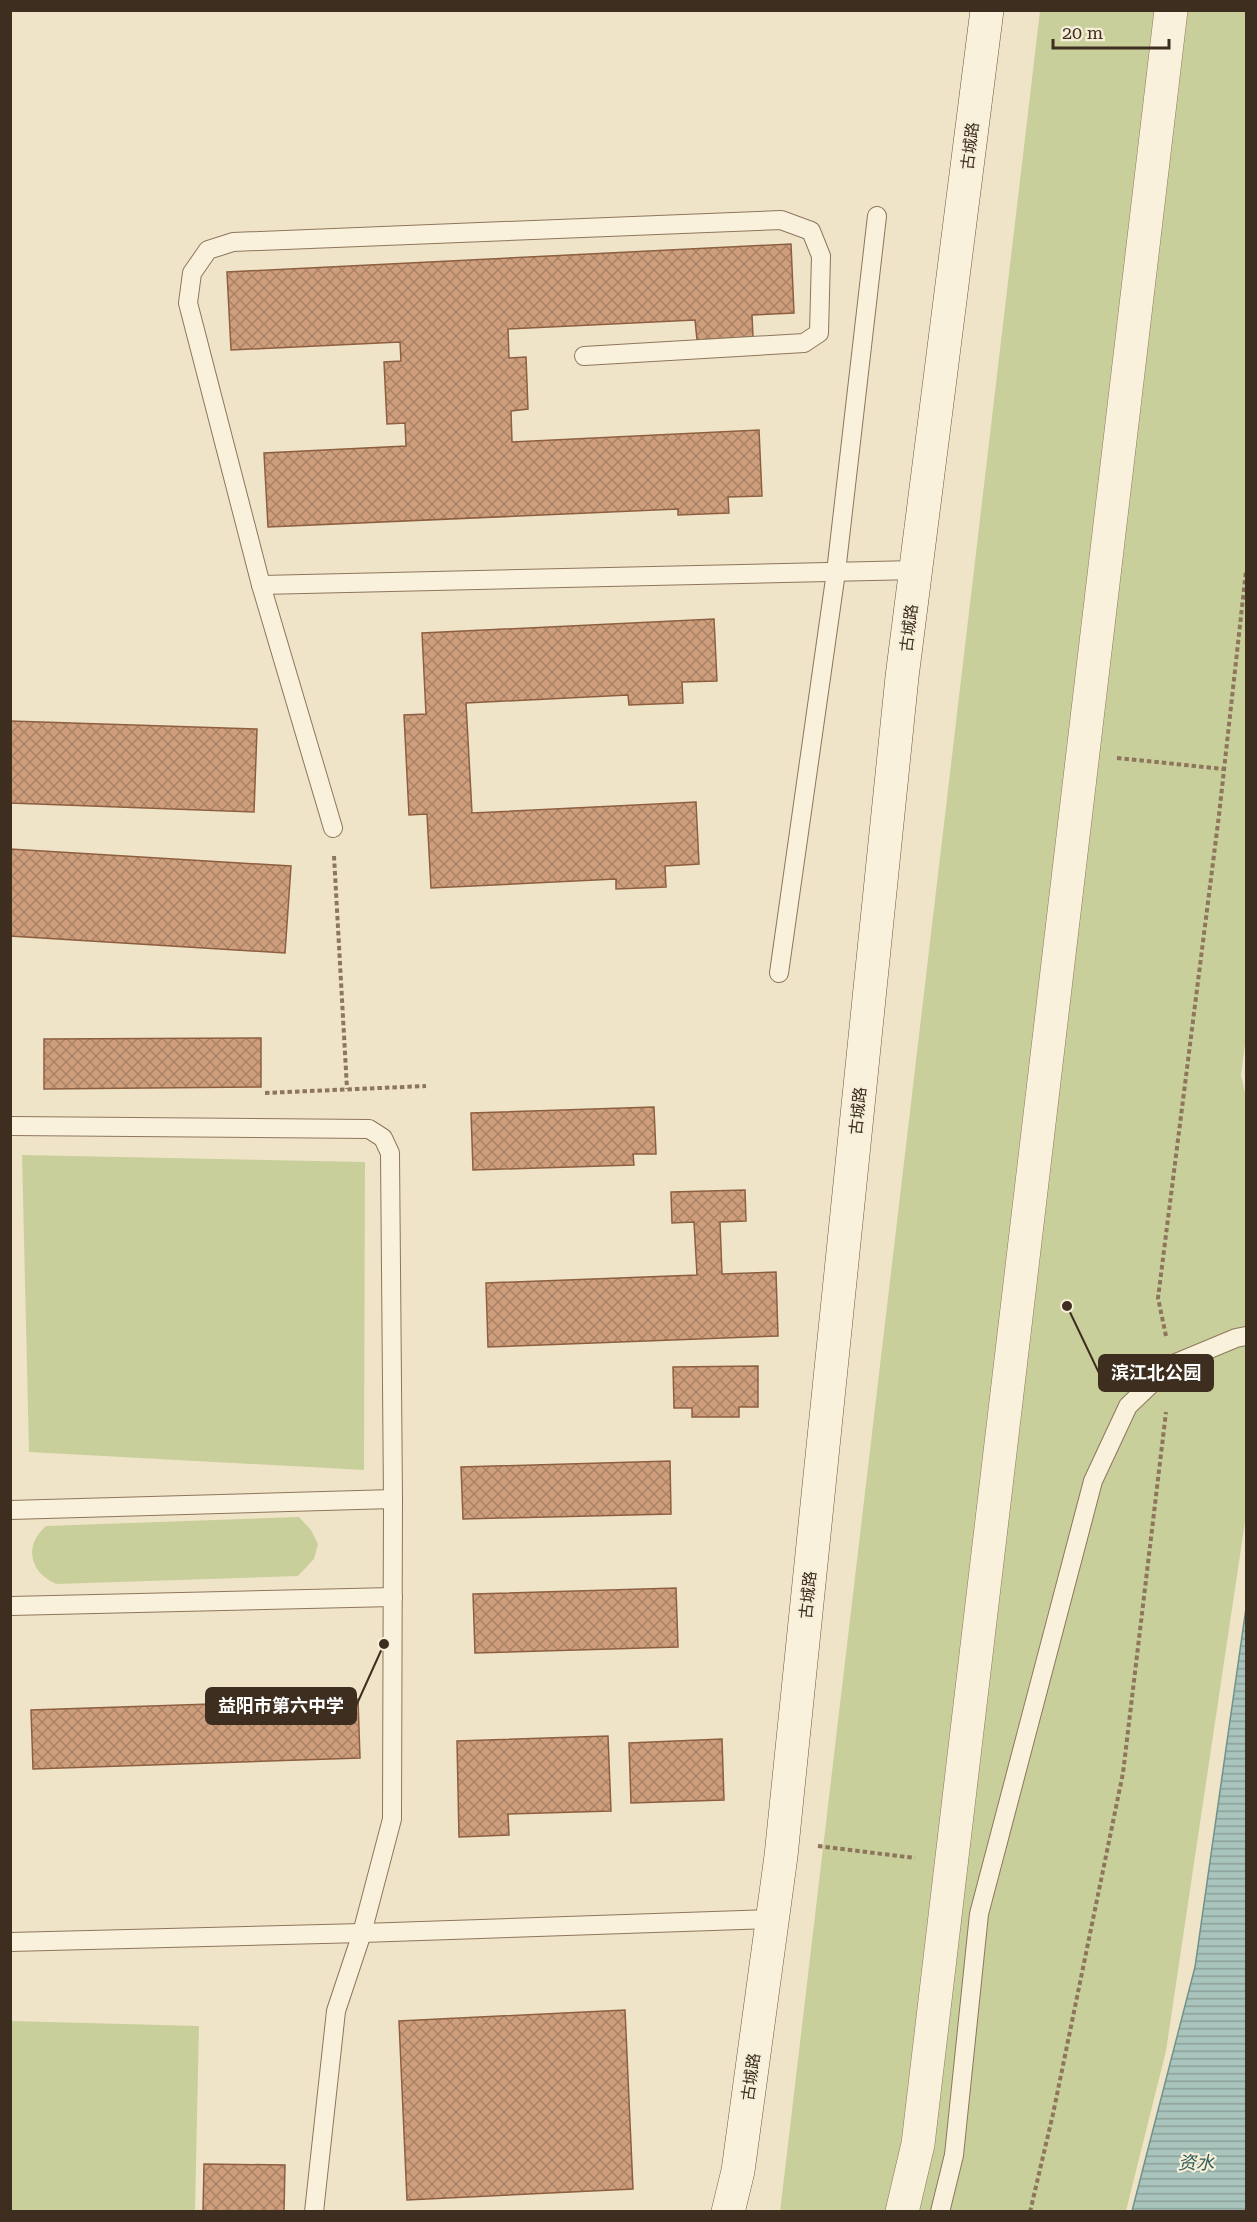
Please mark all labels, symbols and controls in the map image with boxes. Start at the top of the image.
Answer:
scale bar [1053,12,1168,50]
text: 20 m [1062,22,1103,43]
street label: 古城路 [958,121,982,171]
street label: 古城路 [897,603,921,653]
street label: 古城路 [846,1086,870,1136]
callout: 滨江北公园 [1099,1355,1213,1391]
text: 滨江北公园 [1111,1362,1201,1383]
street label: 古城路 [796,1570,820,1620]
callout: 益阳市第六中学 [206,1688,356,1724]
text: 益阳市第六中学 [218,1695,344,1716]
street label: 古城路 [738,2052,764,2102]
water label: 资水 [1178,2152,1215,2173]

